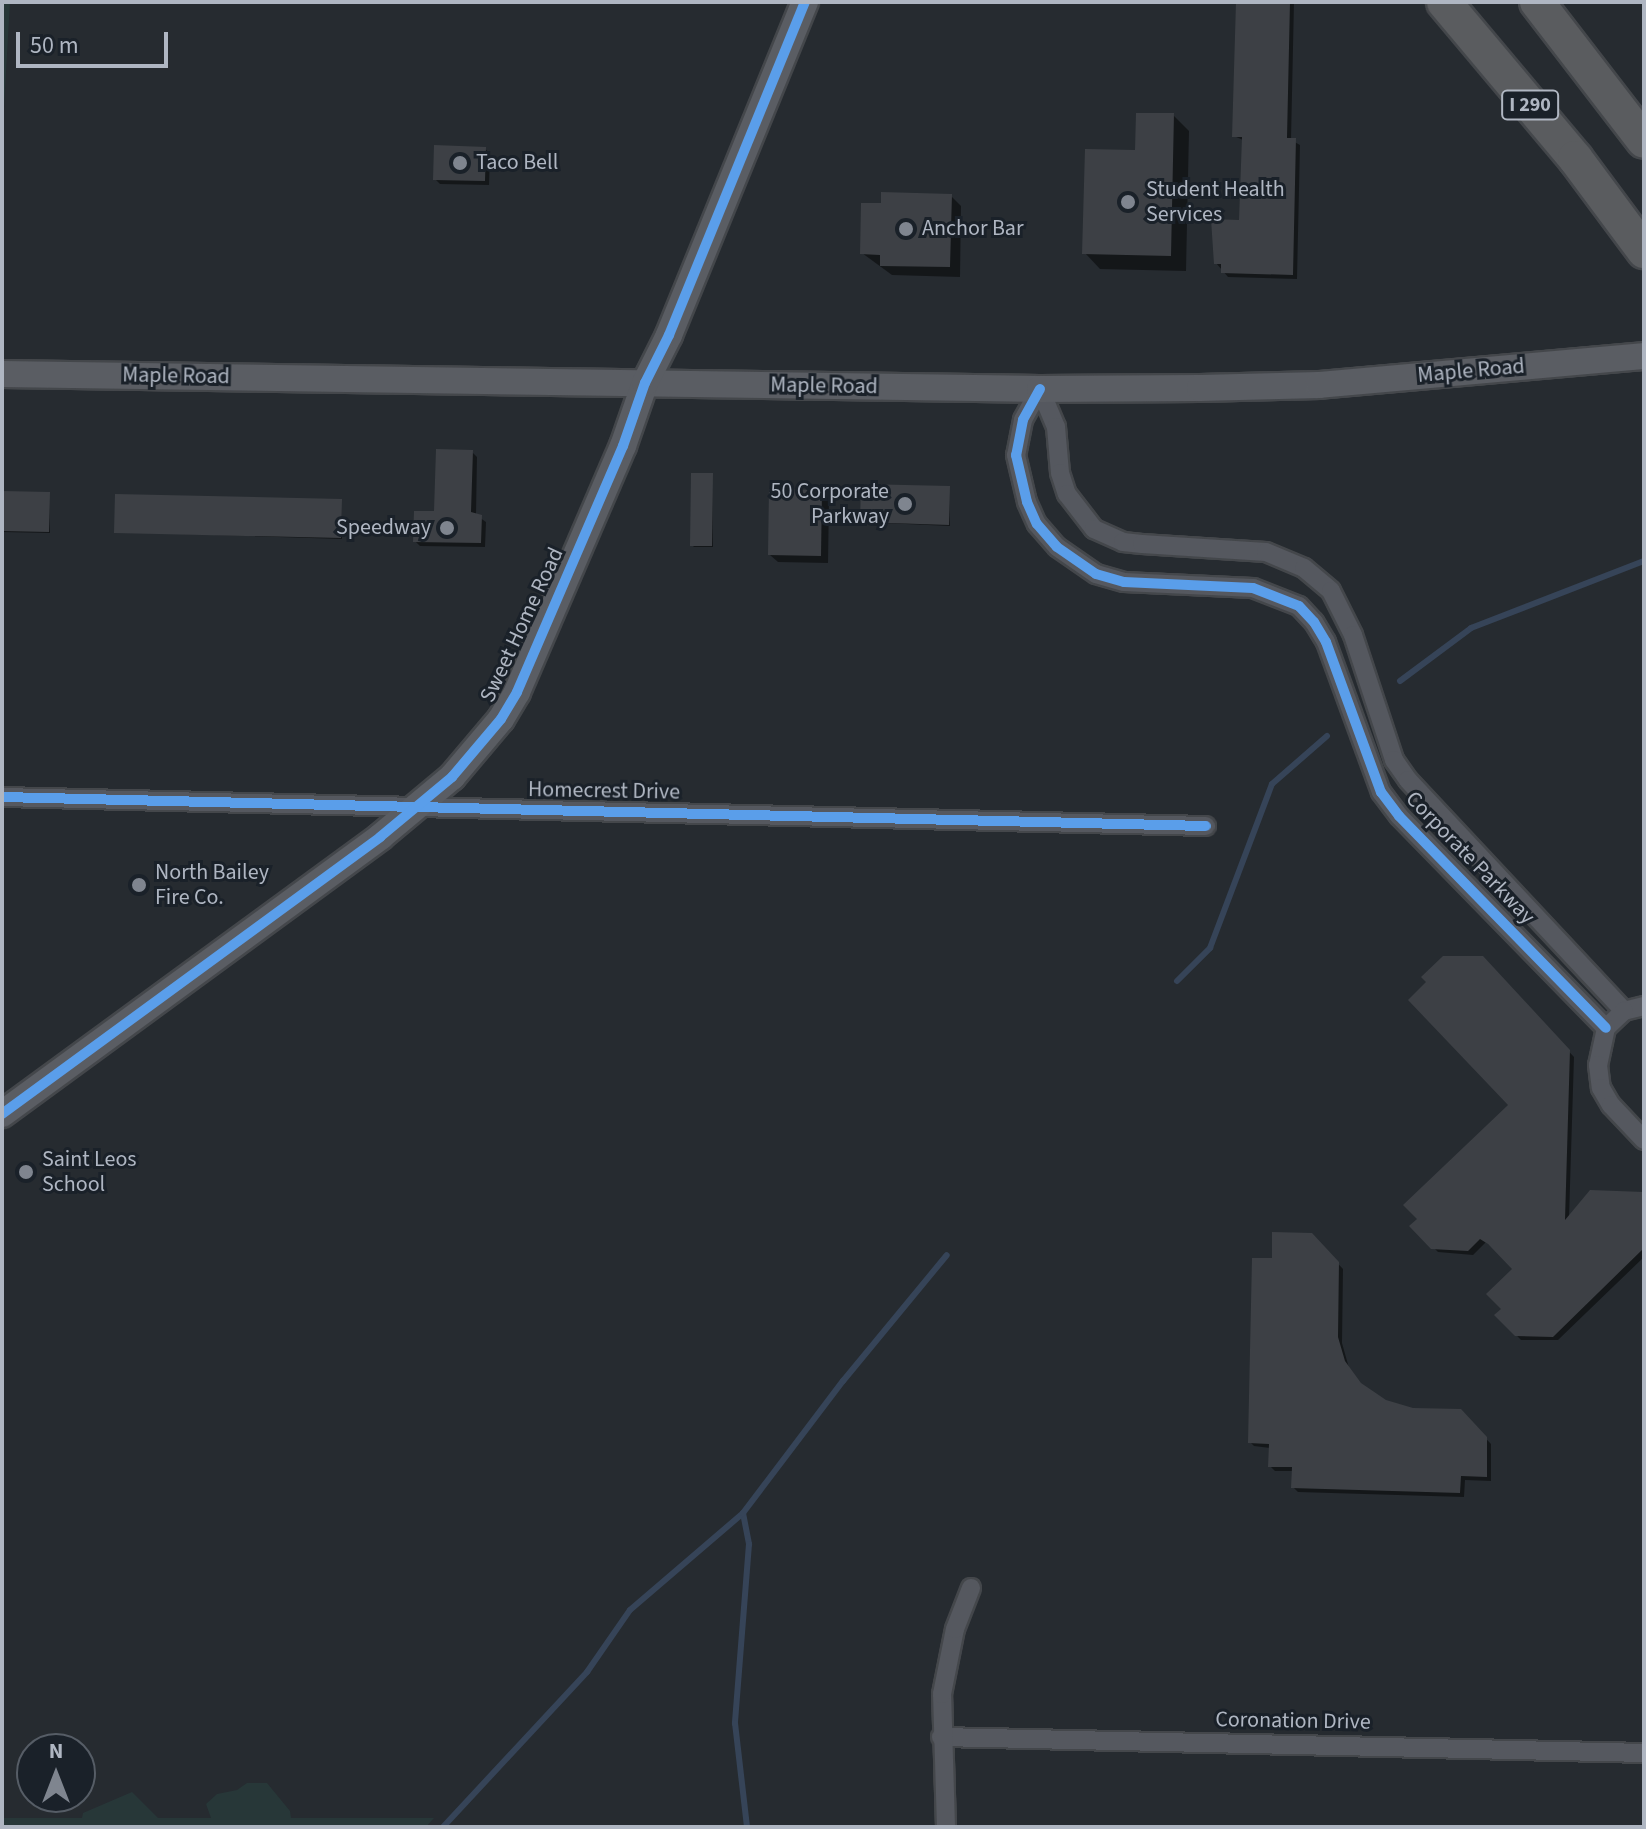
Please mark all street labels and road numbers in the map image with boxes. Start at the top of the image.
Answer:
road number: I 290 [1500,89,1560,121]
street label: Maple Road [1416,353,1526,389]
street label: Maple Road [122,362,230,390]
street label: Maple Road [770,372,878,400]
street label: Sweet Home Road [475,543,569,707]
street label: Homecrest Drive [528,776,680,806]
street label: Corporate Parkway [1400,786,1540,930]
street label: Coronation Drive [1215,1706,1371,1736]

